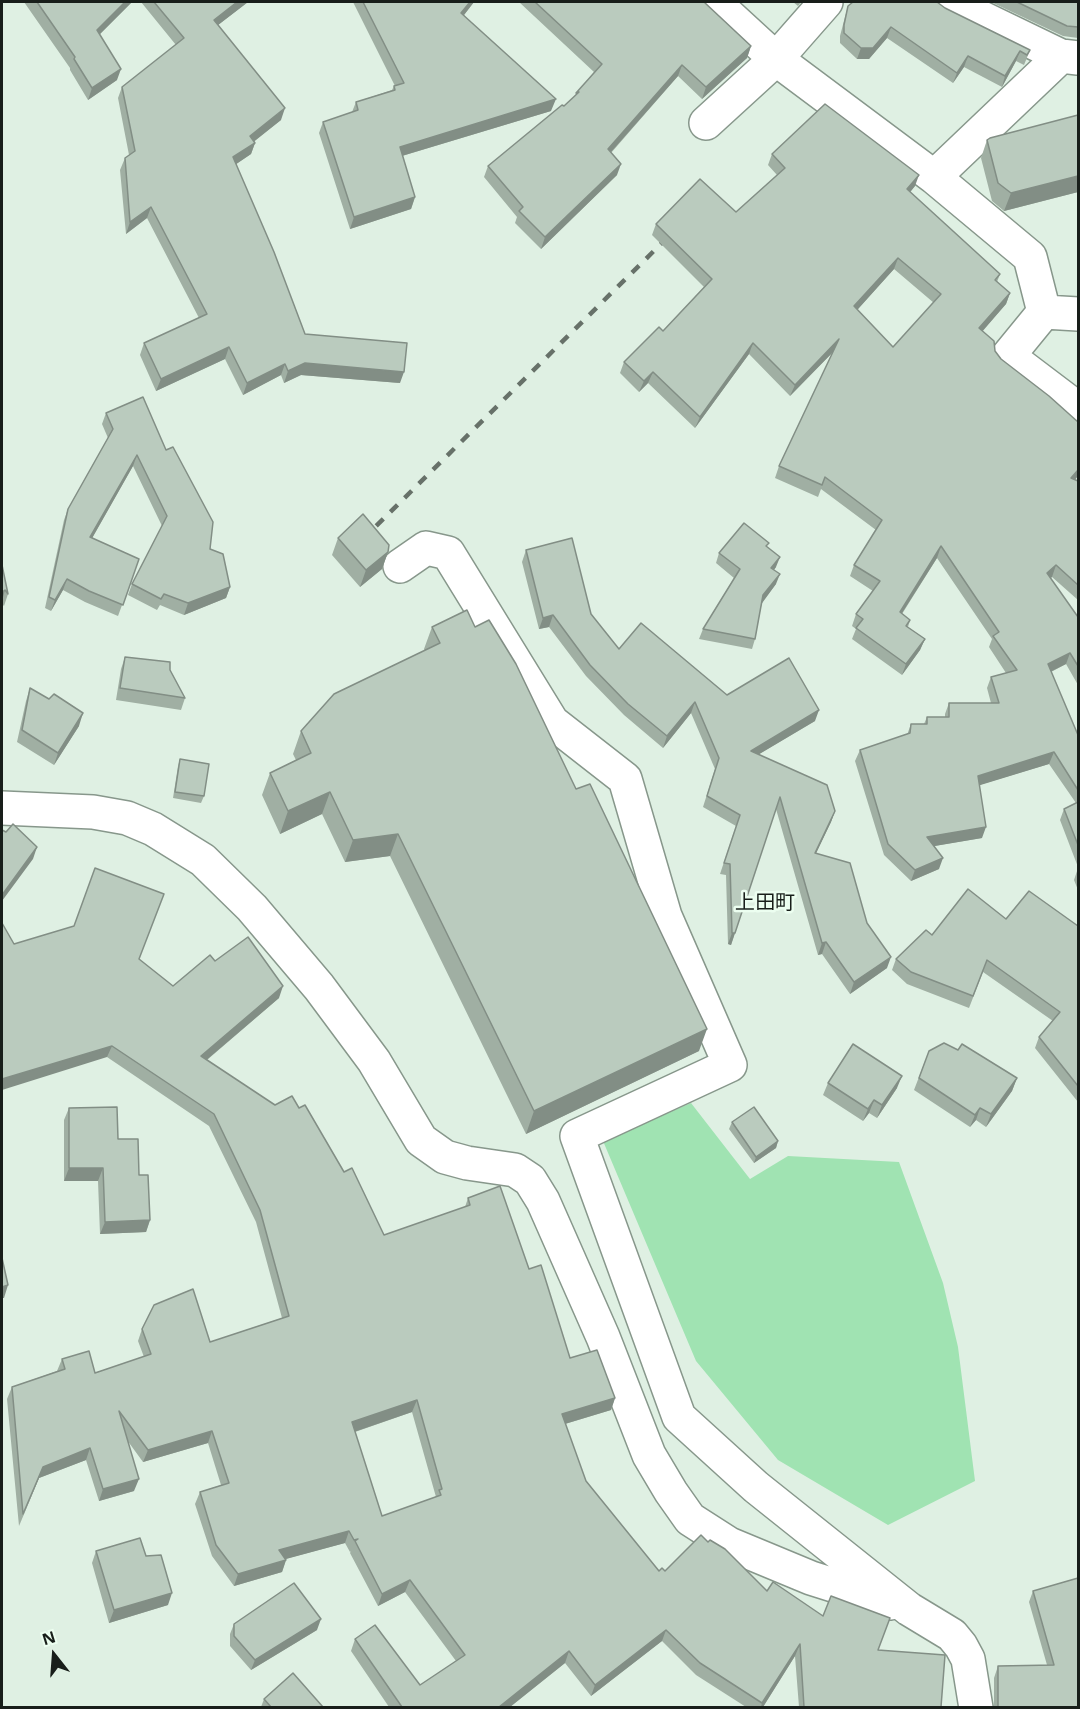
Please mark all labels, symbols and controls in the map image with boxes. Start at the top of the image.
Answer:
district label: 上田町 [735,891,795,915]
north arrow [24,1625,84,1685]
text: N [39,1625,58,1650]

